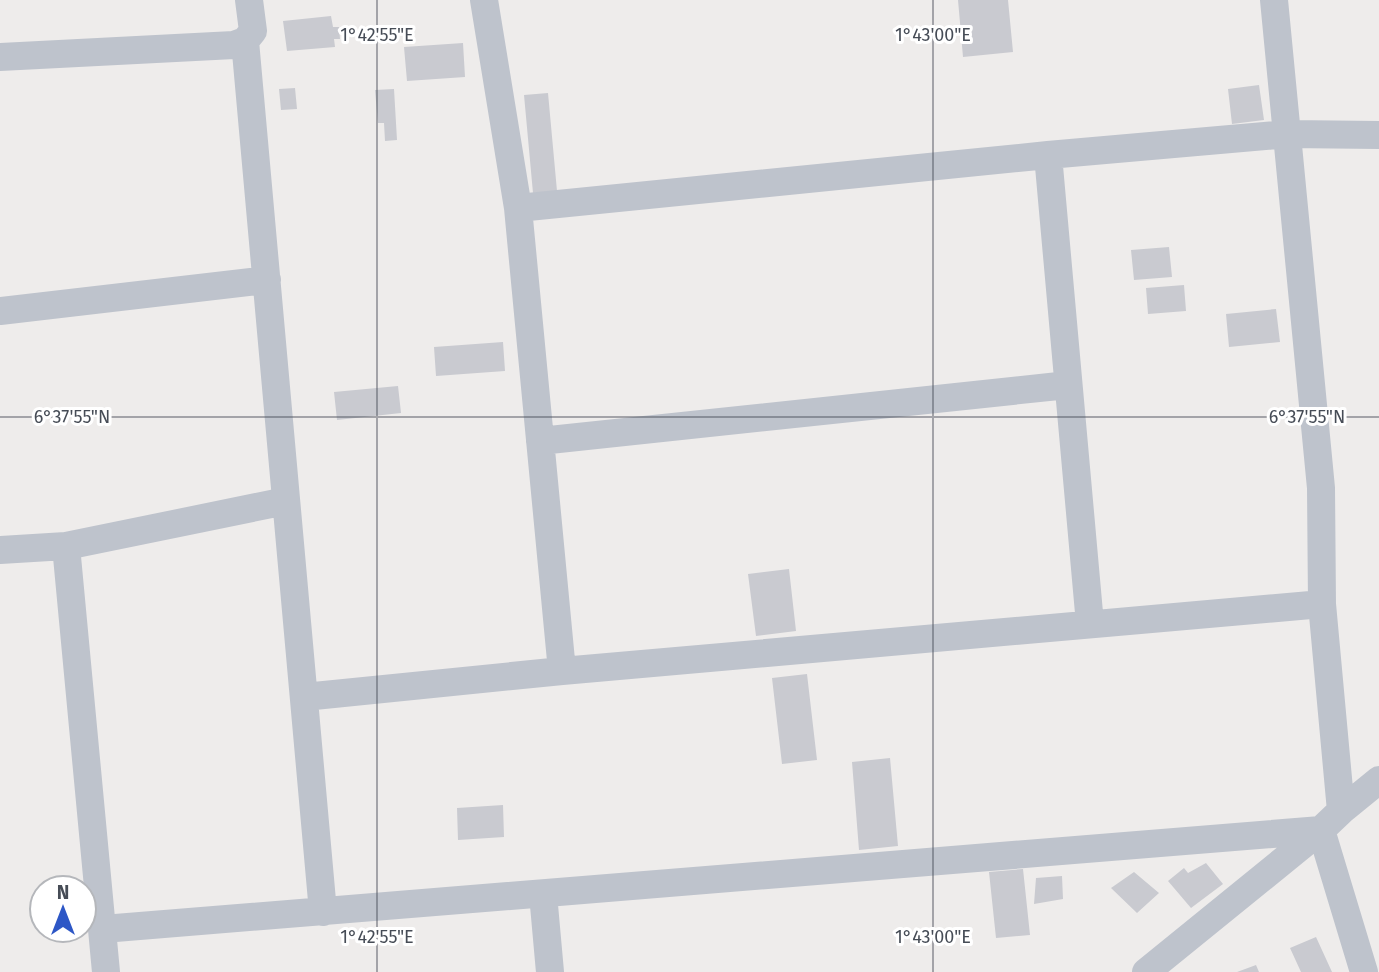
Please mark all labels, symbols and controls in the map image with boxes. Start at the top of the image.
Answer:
text: 1°42'55"E [340,24,414,46]
text: 1°43'00"E [895,24,971,46]
text: 6°37'55"N [34,406,110,428]
text: 6°37'55"N [1269,406,1345,428]
north arrow [28,874,98,944]
text: N [57,881,69,904]
text: 1°42'55"E [340,926,414,948]
text: 1°43'00"E [895,926,971,948]

